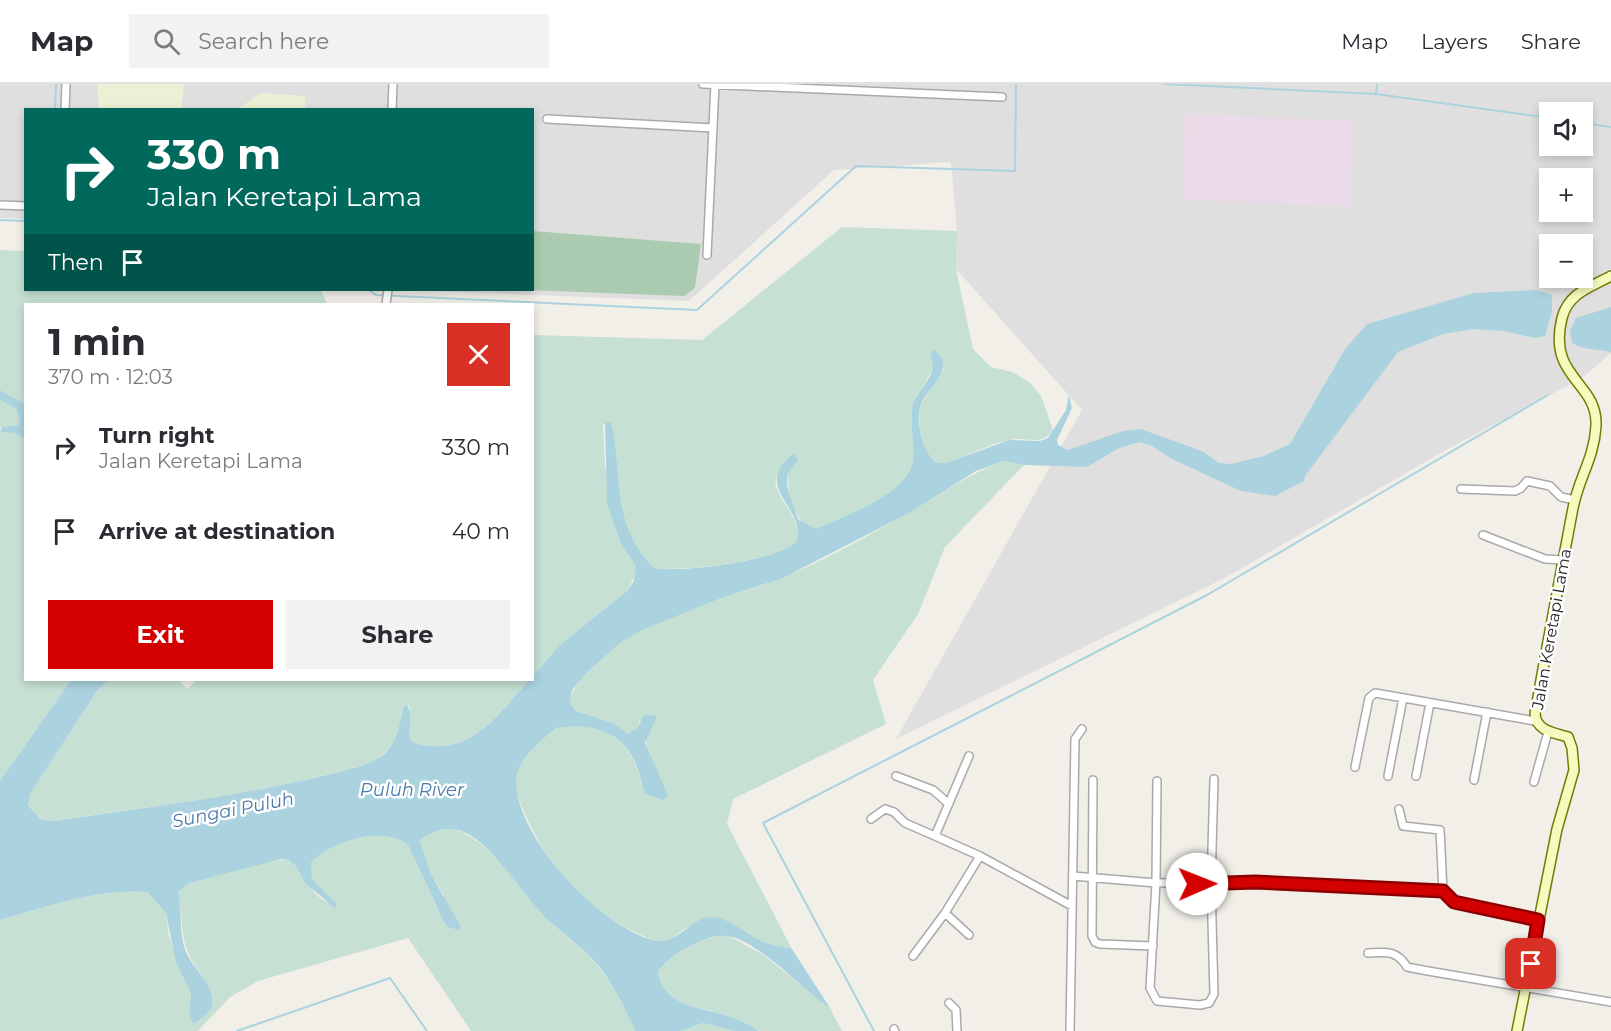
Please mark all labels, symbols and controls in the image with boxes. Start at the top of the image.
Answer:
search box [129,14,549,68]
text: Map [30,24,93,58]
icon: search [150,25,183,58]
text: Search here [198,28,329,55]
text: Map [1341,29,1388,54]
text: Layers [1421,29,1488,54]
text: Share [1521,29,1581,54]
map controls [1539,102,1593,288]
button: sound [1539,102,1593,156]
text: 330 m [147,128,281,180]
icon: right [48,132,126,210]
button: + [1539,168,1593,222]
text: Jalan Keretapi Lama [147,180,422,213]
button: − [1539,234,1593,288]
icon: arrive [116,246,149,279]
text: Then [48,249,104,276]
text: 1 min [48,320,146,364]
button: close [447,323,510,386]
text: 370 m · 12:03 [48,365,173,389]
text: Turn right [99,422,214,449]
icon: right [48,431,81,464]
text: 330 m [442,434,510,461]
text: Jalan Keretapi Lama [99,449,303,473]
icon: arrive [48,515,81,548]
text: Arrive at destination [99,518,335,545]
text: 40 m [452,518,510,545]
street label: Jalan Keretapi Lama [1528,547,1575,712]
button: Exit [48,600,273,669]
button: Share [285,600,510,669]
water label: Puluh River [360,779,465,801]
water label: Sungai Puluh [170,787,296,833]
position arrow [1165,852,1229,916]
pin [1505,938,1556,989]
icon: arrive [1514,947,1547,980]

